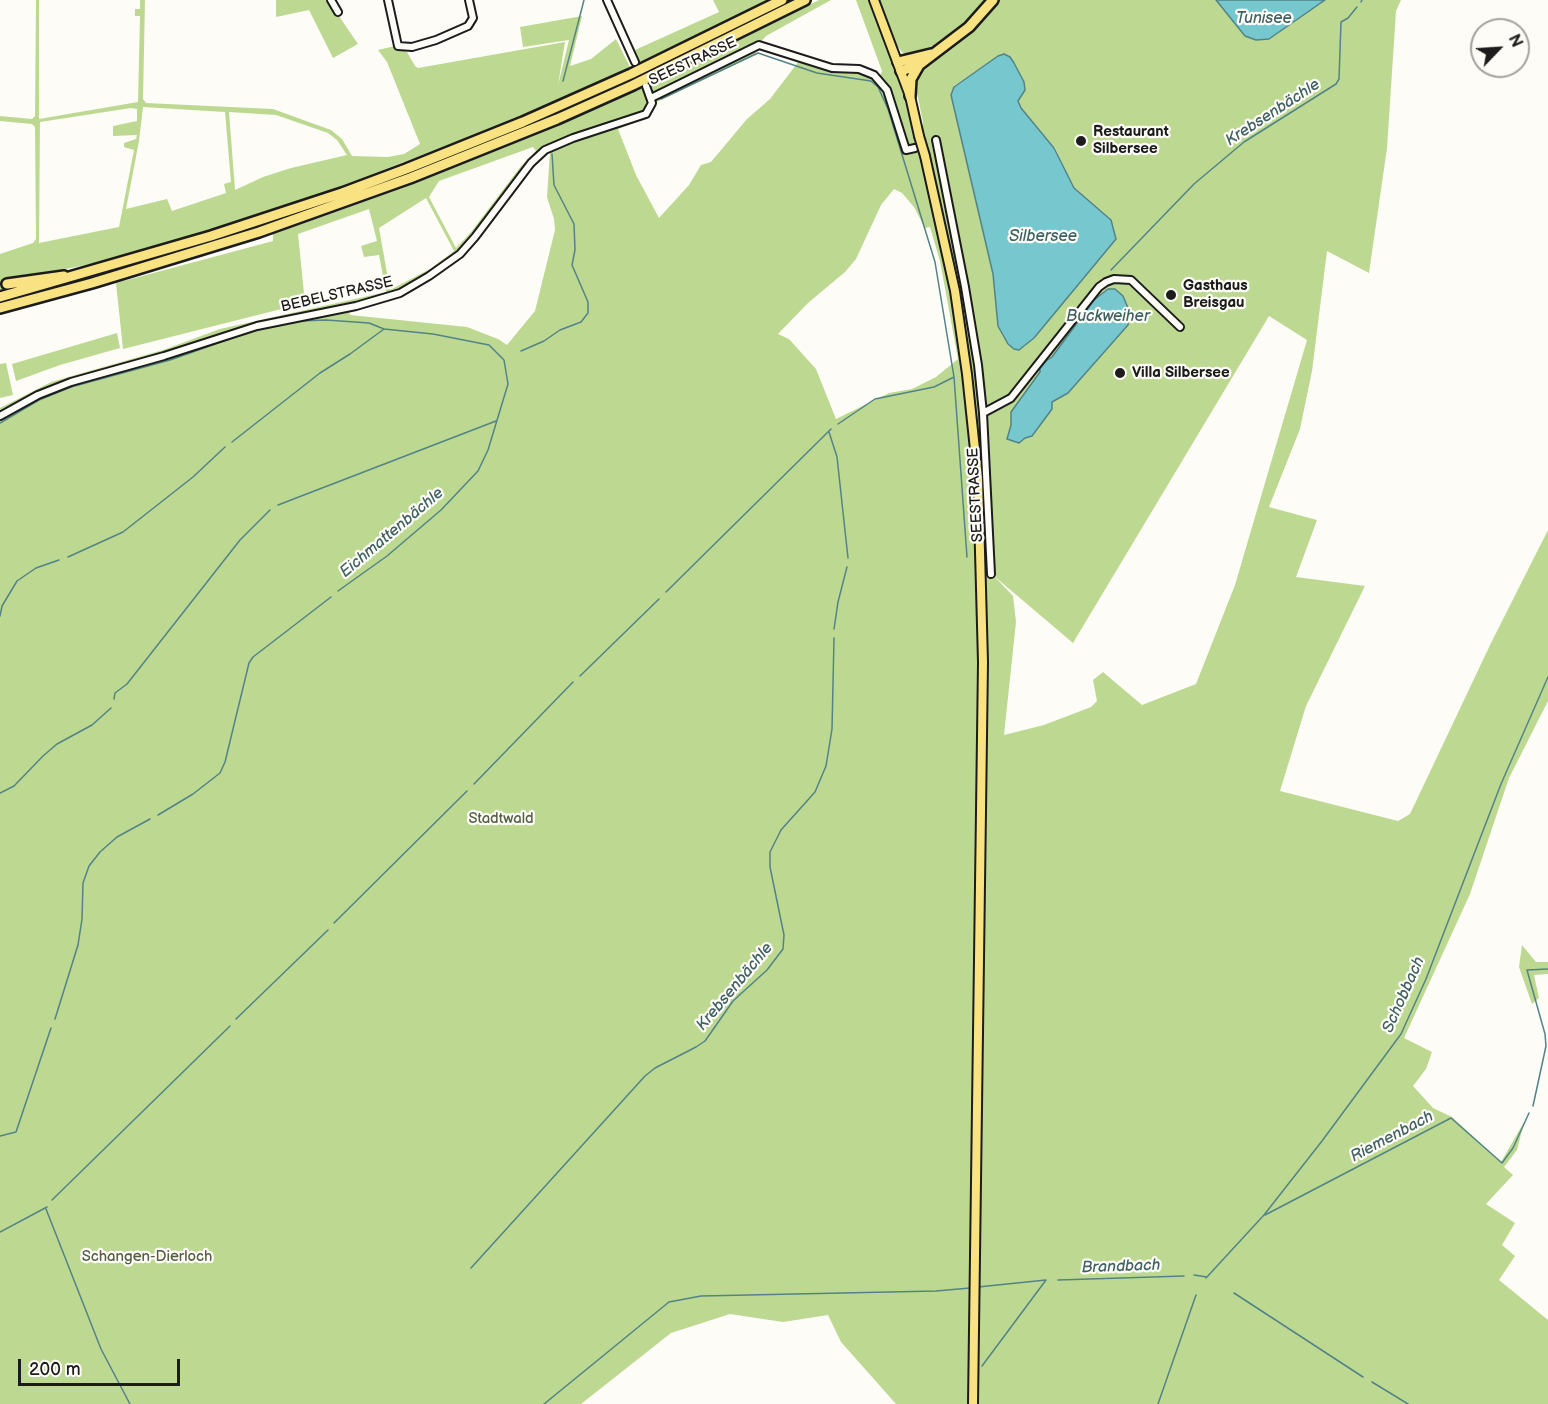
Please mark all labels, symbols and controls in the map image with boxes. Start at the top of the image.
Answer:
water label: Tunisee [1236,9,1292,29]
north arrow [1470,18,1530,78]
text: N [1504,32,1526,50]
street label: SEESTRASSE [646,34,740,90]
water label: Krebsenbächle [1222,75,1324,151]
place label: Restaurant Silbersee [1093,123,1169,158]
marker: Restaurant Silbersee [1074,134,1088,148]
water label: Silbersee [1009,227,1077,247]
street label: BEBELSTRASSE [279,273,395,317]
place label: Gasthaus Breisgau [1183,277,1248,312]
marker: Gasthaus Breisgau [1164,288,1178,302]
water label: Buckweiher [1066,307,1150,327]
place label: Villa Silbersee [1132,364,1230,382]
marker: Villa Silbersee [1113,366,1127,380]
street label: SEESTRASSE [965,447,987,543]
water label: Eichmattenbächle [336,484,448,582]
park label: Stadtwald [468,810,534,828]
water label: Krebsenbächle [693,939,777,1035]
water label: Schobbach [1379,954,1429,1036]
water label: Riemenbach [1347,1107,1437,1167]
park label: Schangen-Dierloch [82,1248,212,1266]
water label: Brandbach [1081,1256,1161,1278]
scale bar [21,1347,183,1385]
text: 200 m [29,1359,81,1380]

